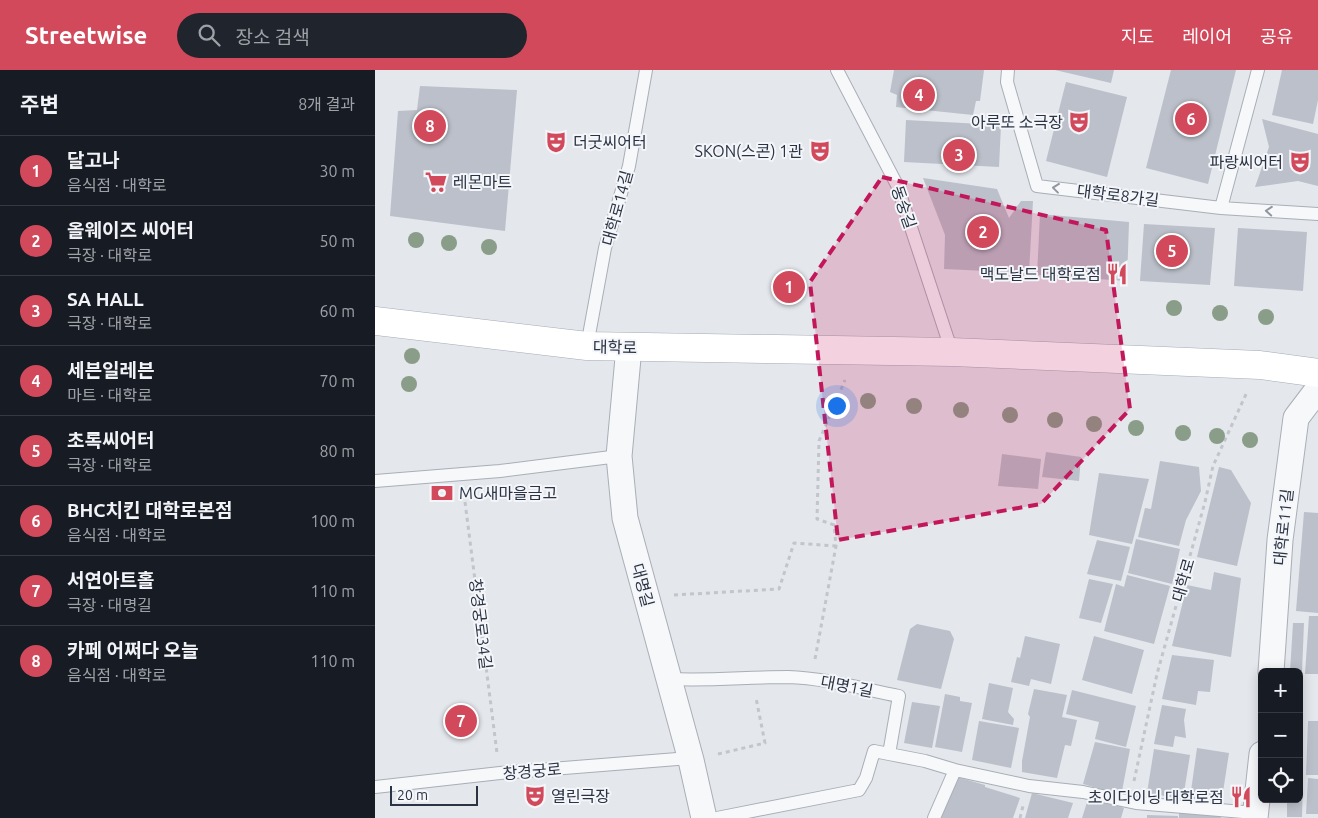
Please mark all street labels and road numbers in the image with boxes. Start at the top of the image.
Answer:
street label: 대학로14길 [598,169,636,247]
street label: 대학로8가길 [1076,181,1160,209]
street label: 동숭길 [888,183,920,231]
street label: 대학로 [593,338,638,356]
street label: 대학로11길 [1270,488,1296,566]
street label: 대학로 [1168,556,1198,604]
street label: 대명길 [629,561,657,609]
street label: 창경궁로34길 [466,577,496,671]
street label: 대명1길 [819,672,875,700]
street label: 창경궁로 [502,759,562,783]

